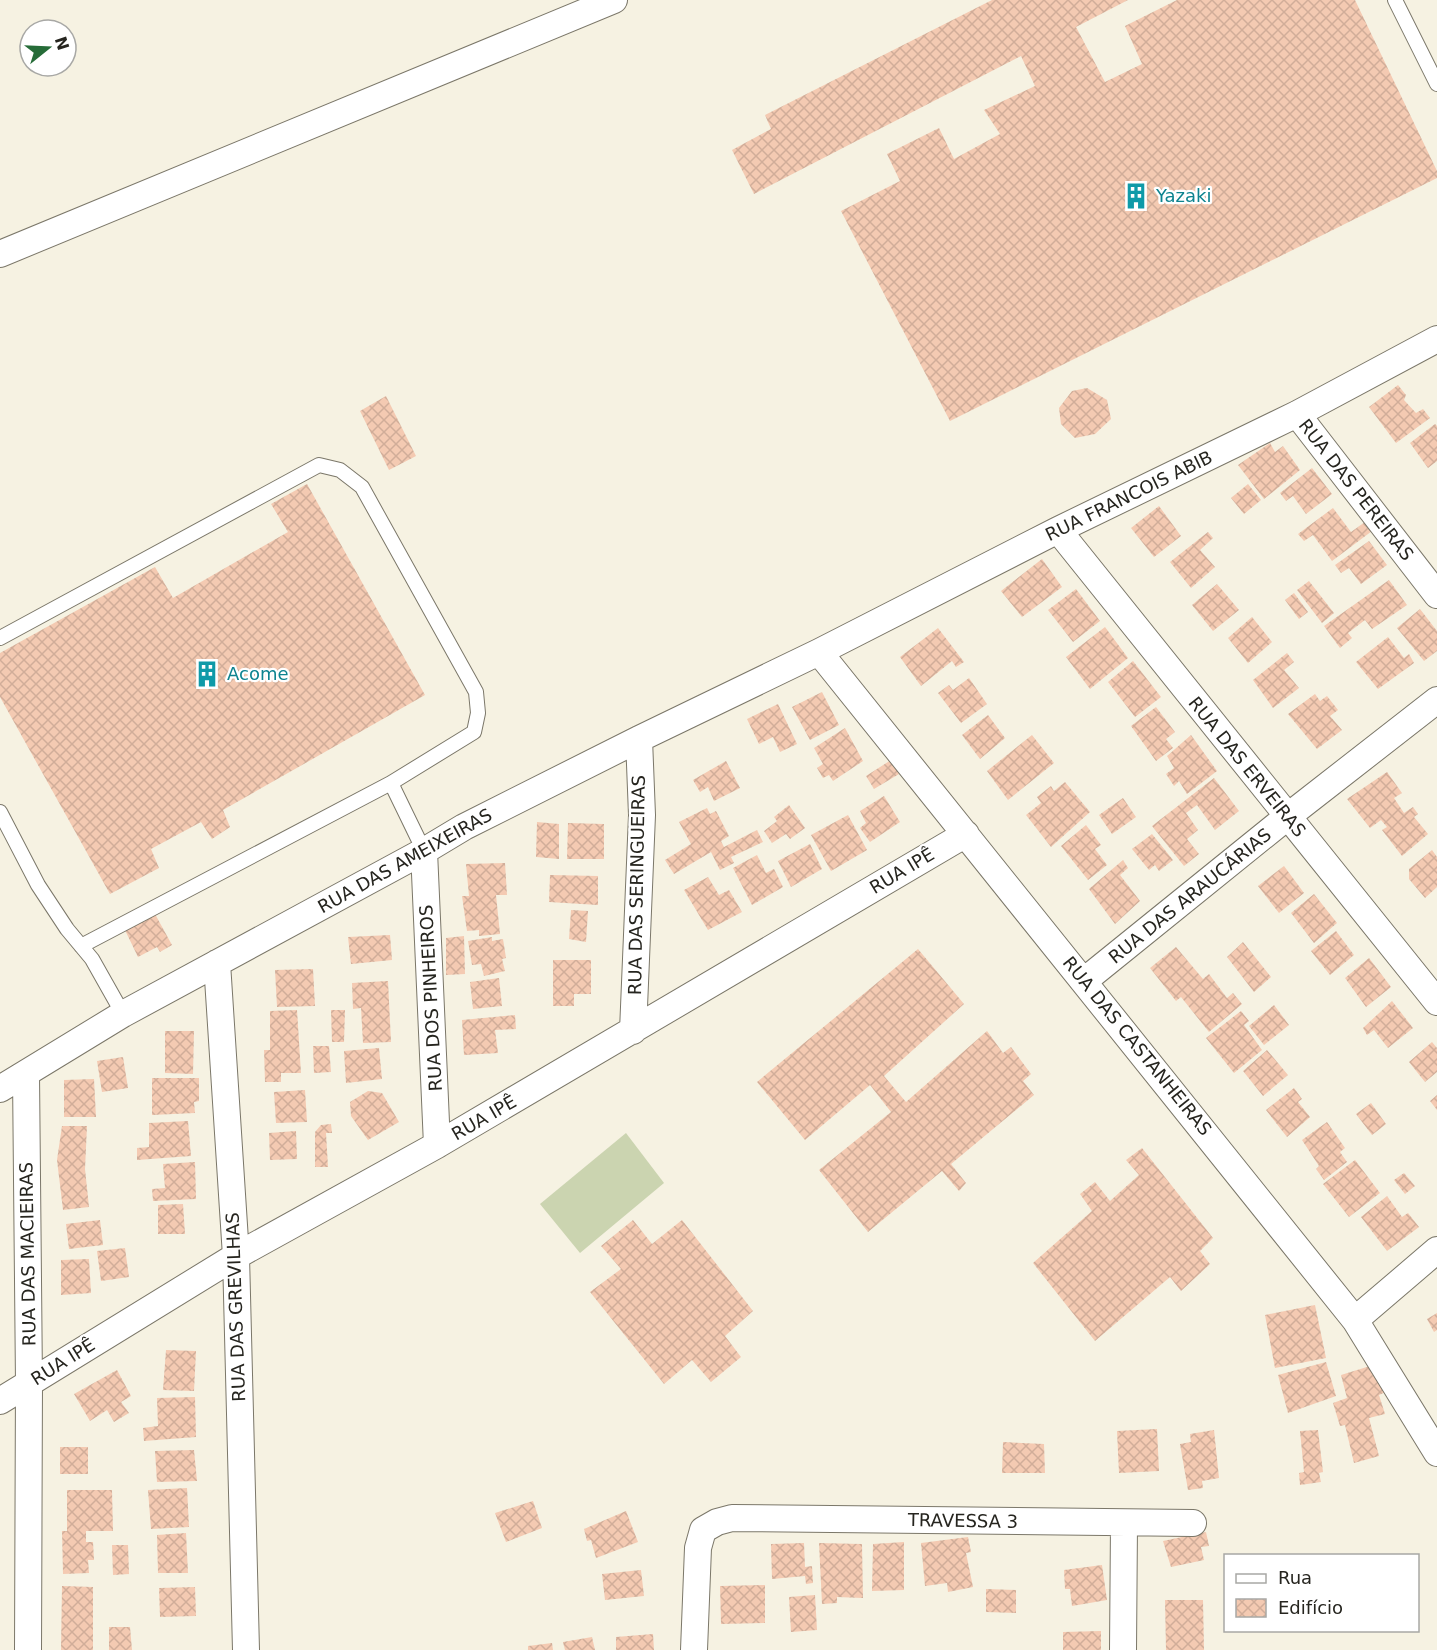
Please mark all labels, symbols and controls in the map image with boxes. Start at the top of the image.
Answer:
north arrow [18,18,78,78]
text: N [51,34,73,53]
building icon: Yazaki [1121,181,1151,211]
place label: Yazaki [1155,185,1211,206]
street label: RUA DAS PEREIRAS [1295,415,1418,565]
street label: RUA FRANCOIS ABIB [1042,446,1216,545]
building icon: Acome [192,659,222,689]
place label: Acome [227,663,289,684]
street label: RUA DAS ERVEIRAS [1184,692,1310,841]
street label: RUA DAS SERINGUEIRAS [624,775,649,995]
street label: RUA DAS AMEIXEIRAS [314,804,495,917]
street label: RUA DAS ARAUCÁRIAS [1104,824,1275,968]
street label: RUA IPÊ [866,843,938,898]
street label: RUA DOS PINHEIROS [415,904,446,1092]
street label: RUA DAS CASTANHEIRAS [1059,952,1216,1139]
street label: RUA IPÊ [448,1091,520,1144]
street label: RUA DAS MACIEIRAS [15,1162,40,1346]
street label: RUA DAS GREVILHAS [222,1212,249,1402]
street label: RUA IPÊ [27,1334,99,1389]
street label: TRAVESSA 3 [907,1509,1018,1532]
legend [1224,1554,1419,1632]
text: Rua [1278,1567,1312,1588]
text: Edifício [1278,1597,1343,1618]

